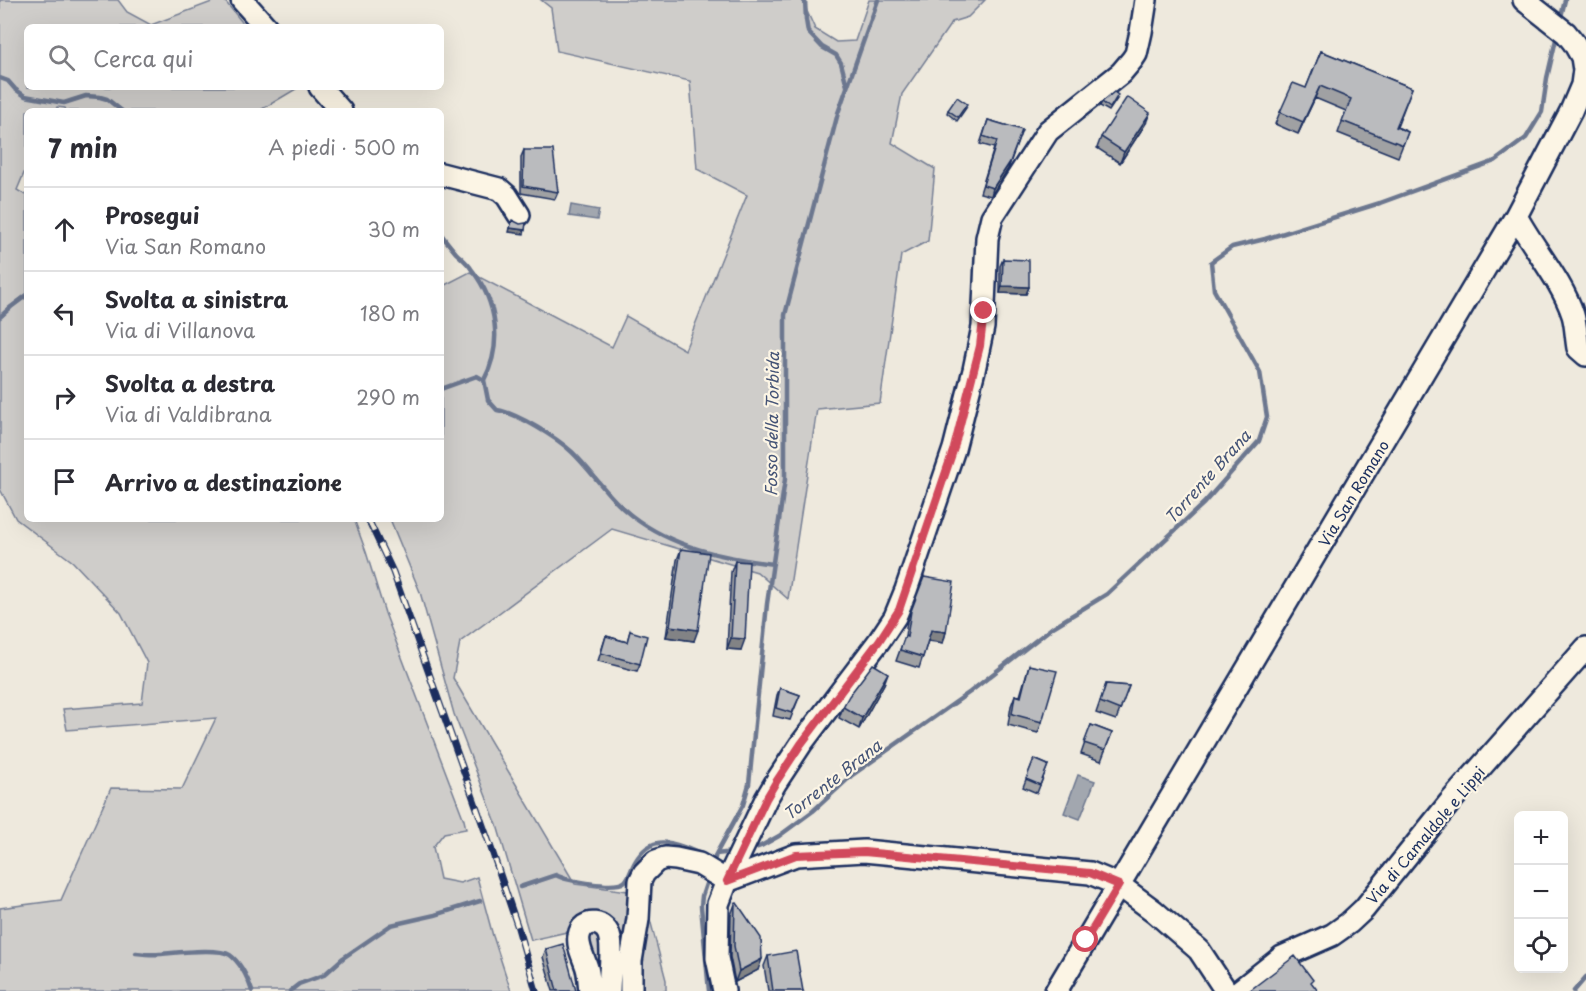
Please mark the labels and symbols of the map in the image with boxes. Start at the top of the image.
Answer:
route end [970,297,996,323]
water label: Fosso della Torbida [758,351,784,496]
water label: Torrente Brana [1158,423,1256,528]
street label: Via San Romano [1312,435,1394,551]
water label: Torrente Brana [778,732,887,825]
street label: Via di Camaldole e Lippi [1360,761,1490,909]
route start [1072,926,1098,952]

